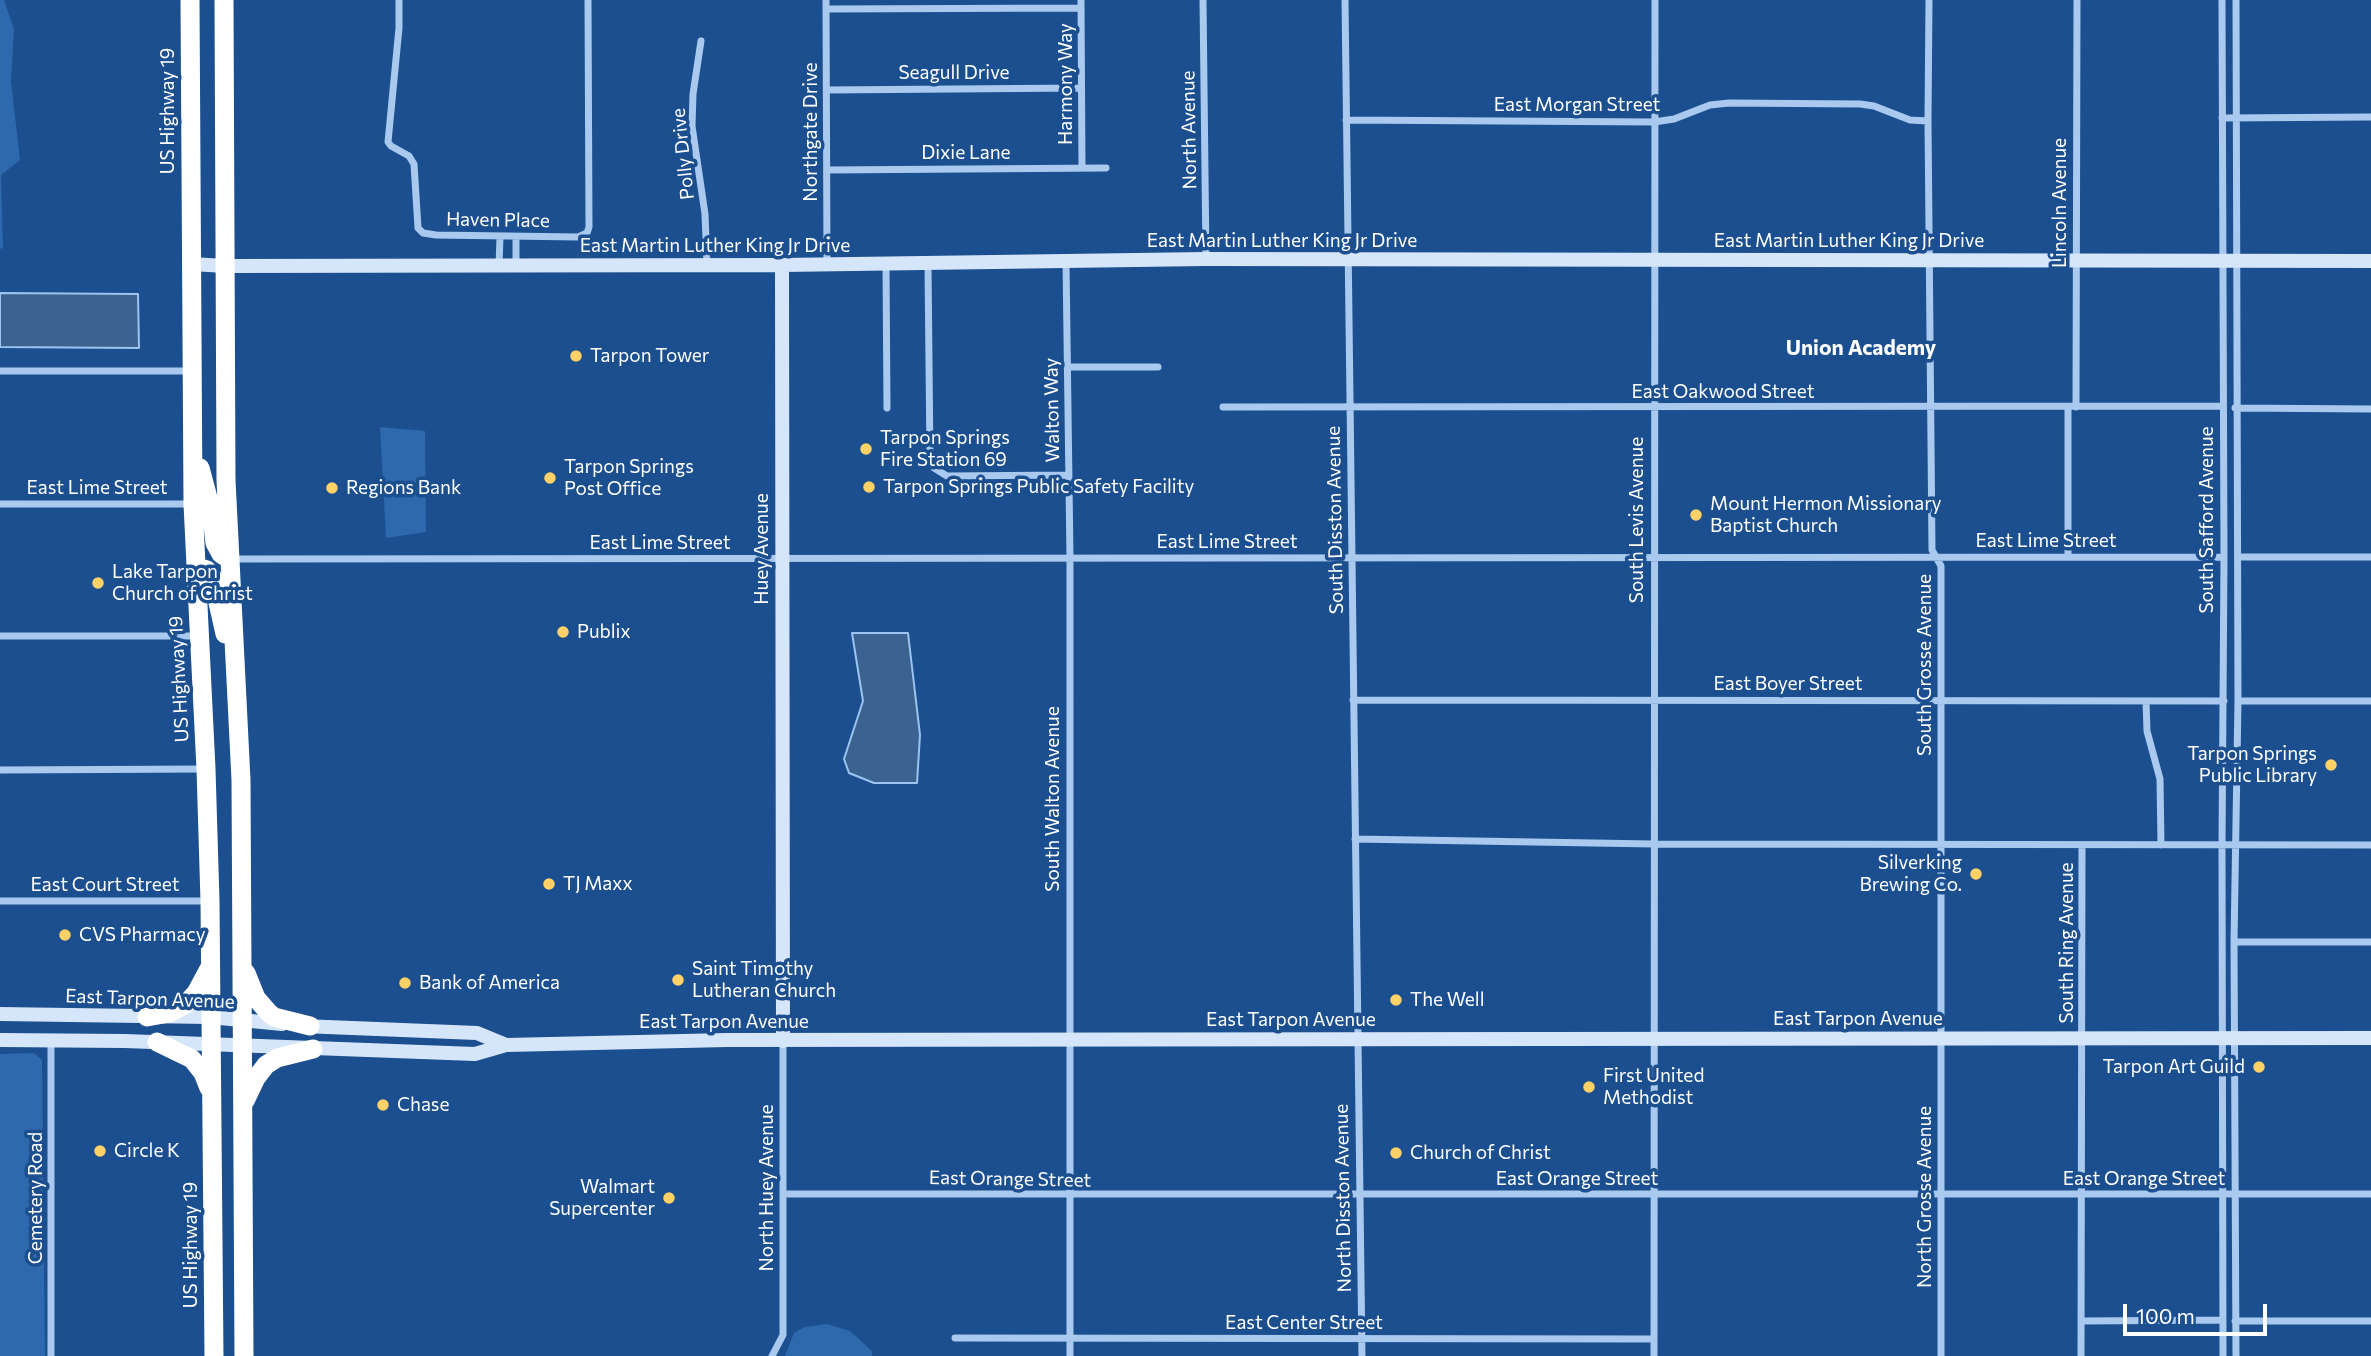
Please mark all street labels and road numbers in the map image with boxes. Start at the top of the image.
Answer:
street label: Harmony Way [1055,23,1077,145]
street label: US Highway 19 [157,48,179,174]
street label: Northgate Drive [800,62,822,202]
street label: Seagull Drive [898,62,1010,84]
street label: North Avenue [1177,70,1201,190]
street label: East Morgan Street [1494,94,1660,116]
street label: Polly Drive [667,107,699,201]
street label: Lincoln Avenue [2049,138,2071,268]
street label: Dixie Lane [921,142,1011,164]
street label: Haven Place [446,208,550,232]
street label: East Martin Luther King Jr Drive [1147,230,1417,252]
street label: East Martin Luther King Jr Drive [1714,230,1984,252]
street label: East Martin Luther King Jr Drive [580,235,850,257]
street label: Walton Way [1040,358,1064,462]
street label: East Oakwood Street [1632,381,1814,403]
street label: South Disston Avenue [1322,426,1348,614]
street label: South Safford Avenue [2196,426,2218,614]
street label: South Levis Avenue [1626,437,1648,603]
street label: East Lime Street [27,477,167,499]
street label: Huey Avenue [751,493,773,605]
street label: East Lime Street [1976,530,2116,552]
street label: East Lime Street [1157,531,1297,553]
street label: East Lime Street [590,532,730,554]
street label: South Grosse Avenue [1914,574,1936,756]
street label: US Highway 19 [164,615,194,743]
street label: East Boyer Street [1714,673,1862,695]
street label: South Walton Avenue [1042,706,1064,892]
street label: South Ring Avenue [2056,862,2078,1024]
street label: East Court Street [31,874,179,896]
street label: East Tarpon Avenue [65,985,235,1013]
street label: East Tarpon Avenue [1773,1008,1943,1030]
street label: East Tarpon Avenue [1206,1009,1376,1031]
street label: East Tarpon Avenue [639,1011,809,1033]
street label: North Huey Avenue [756,1104,778,1272]
street label: North Disston Avenue [1330,1104,1356,1292]
street label: North Grosse Avenue [1914,1106,1936,1288]
street label: Cemetery Road [25,1132,47,1264]
street label: East Orange Street [929,1166,1091,1192]
street label: East Orange Street [1496,1168,1658,1190]
street label: East Orange Street [2063,1168,2225,1190]
street label: US Highway 19 [180,1182,202,1308]
street label: East Center Street [1225,1312,1383,1334]

